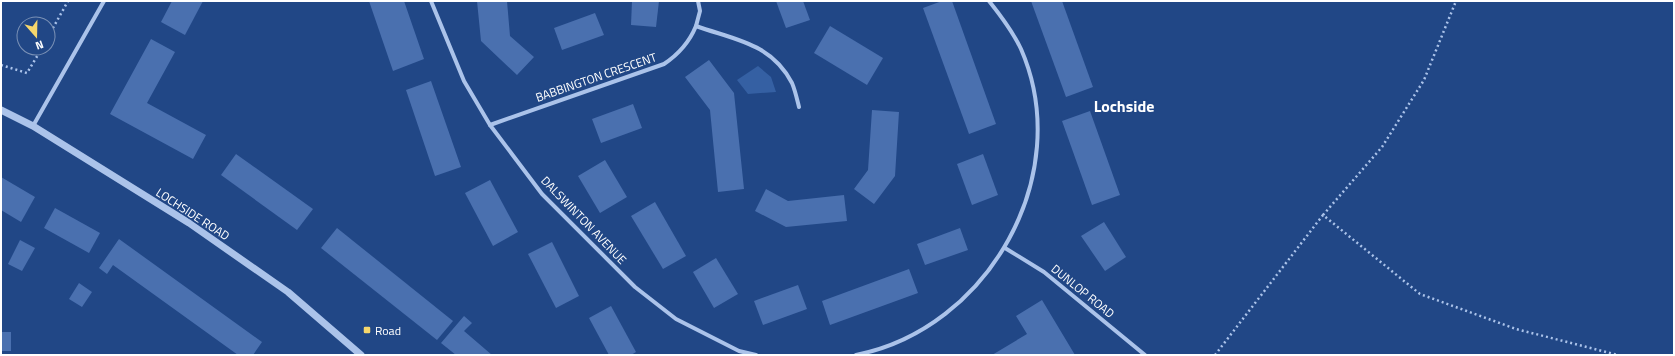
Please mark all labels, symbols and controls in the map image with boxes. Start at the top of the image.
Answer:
north arrow [16,16,56,56]
text: N [33,37,46,54]
street label: BABBINGTON CRESCENT [533,47,660,107]
district label: Lochside [1094,94,1154,118]
street label: DALSWINTON AVENUE [537,172,631,269]
street label: LOCHSIDE ROAD [152,183,234,245]
street label: DUNLOP ROAD [1047,259,1119,323]
place label: Road [375,321,401,340]
marker: Road [362,325,372,335]

